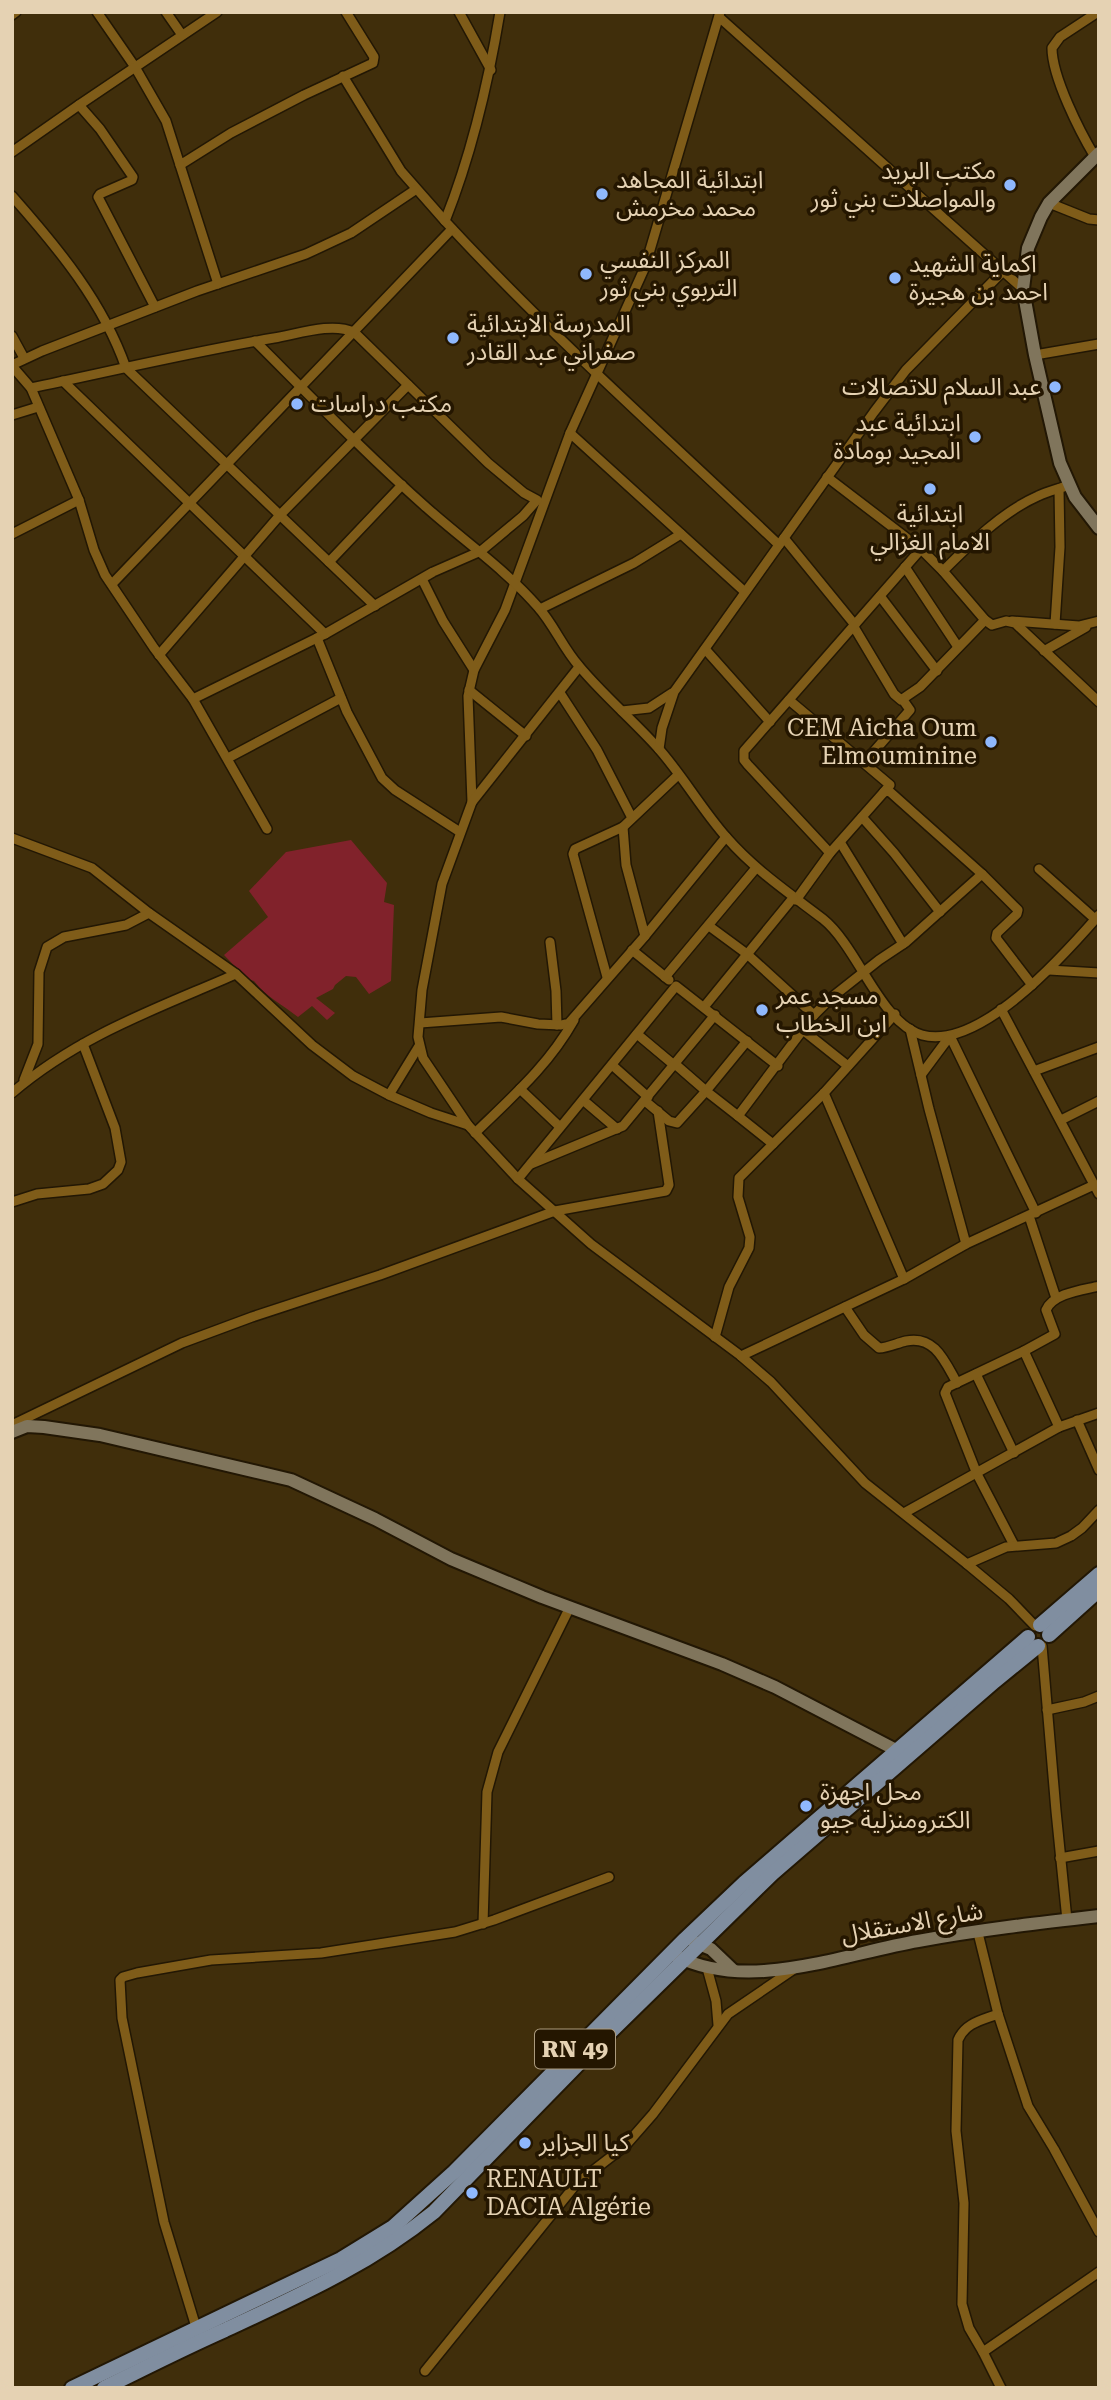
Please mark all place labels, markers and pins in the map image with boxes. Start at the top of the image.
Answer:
place label: مكتب البريد والمواصلات بني ثور [810,157,996,218]
place label: ابتدائية المجاهد محمد مخرمش [616,166,763,222]
marker: مكتب البريد والمواصلات بني ثور [1002,177,1018,193]
marker: ابتدائية المجاهد محمد مخرمش [594,186,610,202]
place label: المركز النفسي التربوي بني ثور [599,246,738,307]
place label: اكماية الشهيد احمد بن هجيرة [909,250,1048,306]
marker: المركز النفسي التربوي بني ثور [578,266,594,282]
marker: اكماية الشهيد احمد بن هجيرة [887,270,903,286]
place label: المدرسة الابتدائية صفراني عبد القادر [466,310,636,371]
marker: المدرسة الابتدائية صفراني عبد القادر [445,330,461,346]
place label: عبد السلام للاتصالات [842,373,1041,405]
marker: عبد السلام للاتصالات [1047,379,1063,395]
place label: مكتب دراسات [311,390,452,418]
marker: مكتب دراسات [289,396,305,412]
place label: ابتدائية عبد المجيد بومادة [834,409,961,465]
marker: ابتدائية عبد المجيد بومادة [967,429,983,445]
marker: ابتدائية الامام الغزالي [922,481,938,497]
place label: ابتدائية الامام الغزالي [870,500,990,561]
place label: CEM Aicha Oum Elmouminine [787,714,977,770]
marker: CEM Aicha Oum Elmouminine [983,734,999,750]
place label: مسجد عمر ابن الخطاب [775,982,887,1038]
marker: مسجد عمر ابن الخطاب [754,1002,770,1018]
place label: محل اجهزة الكترومنزلية جيو [820,1778,970,1834]
marker: محل اجهزة الكترومنزلية جيو [798,1798,814,1814]
place label: كيا الجزاير [538,2129,631,2157]
marker: كيا الجزاير [517,2135,533,2151]
place label: RENAULT DACIA Algérie [486,2165,651,2221]
marker: RENAULT DACIA Algérie [464,2185,480,2201]

